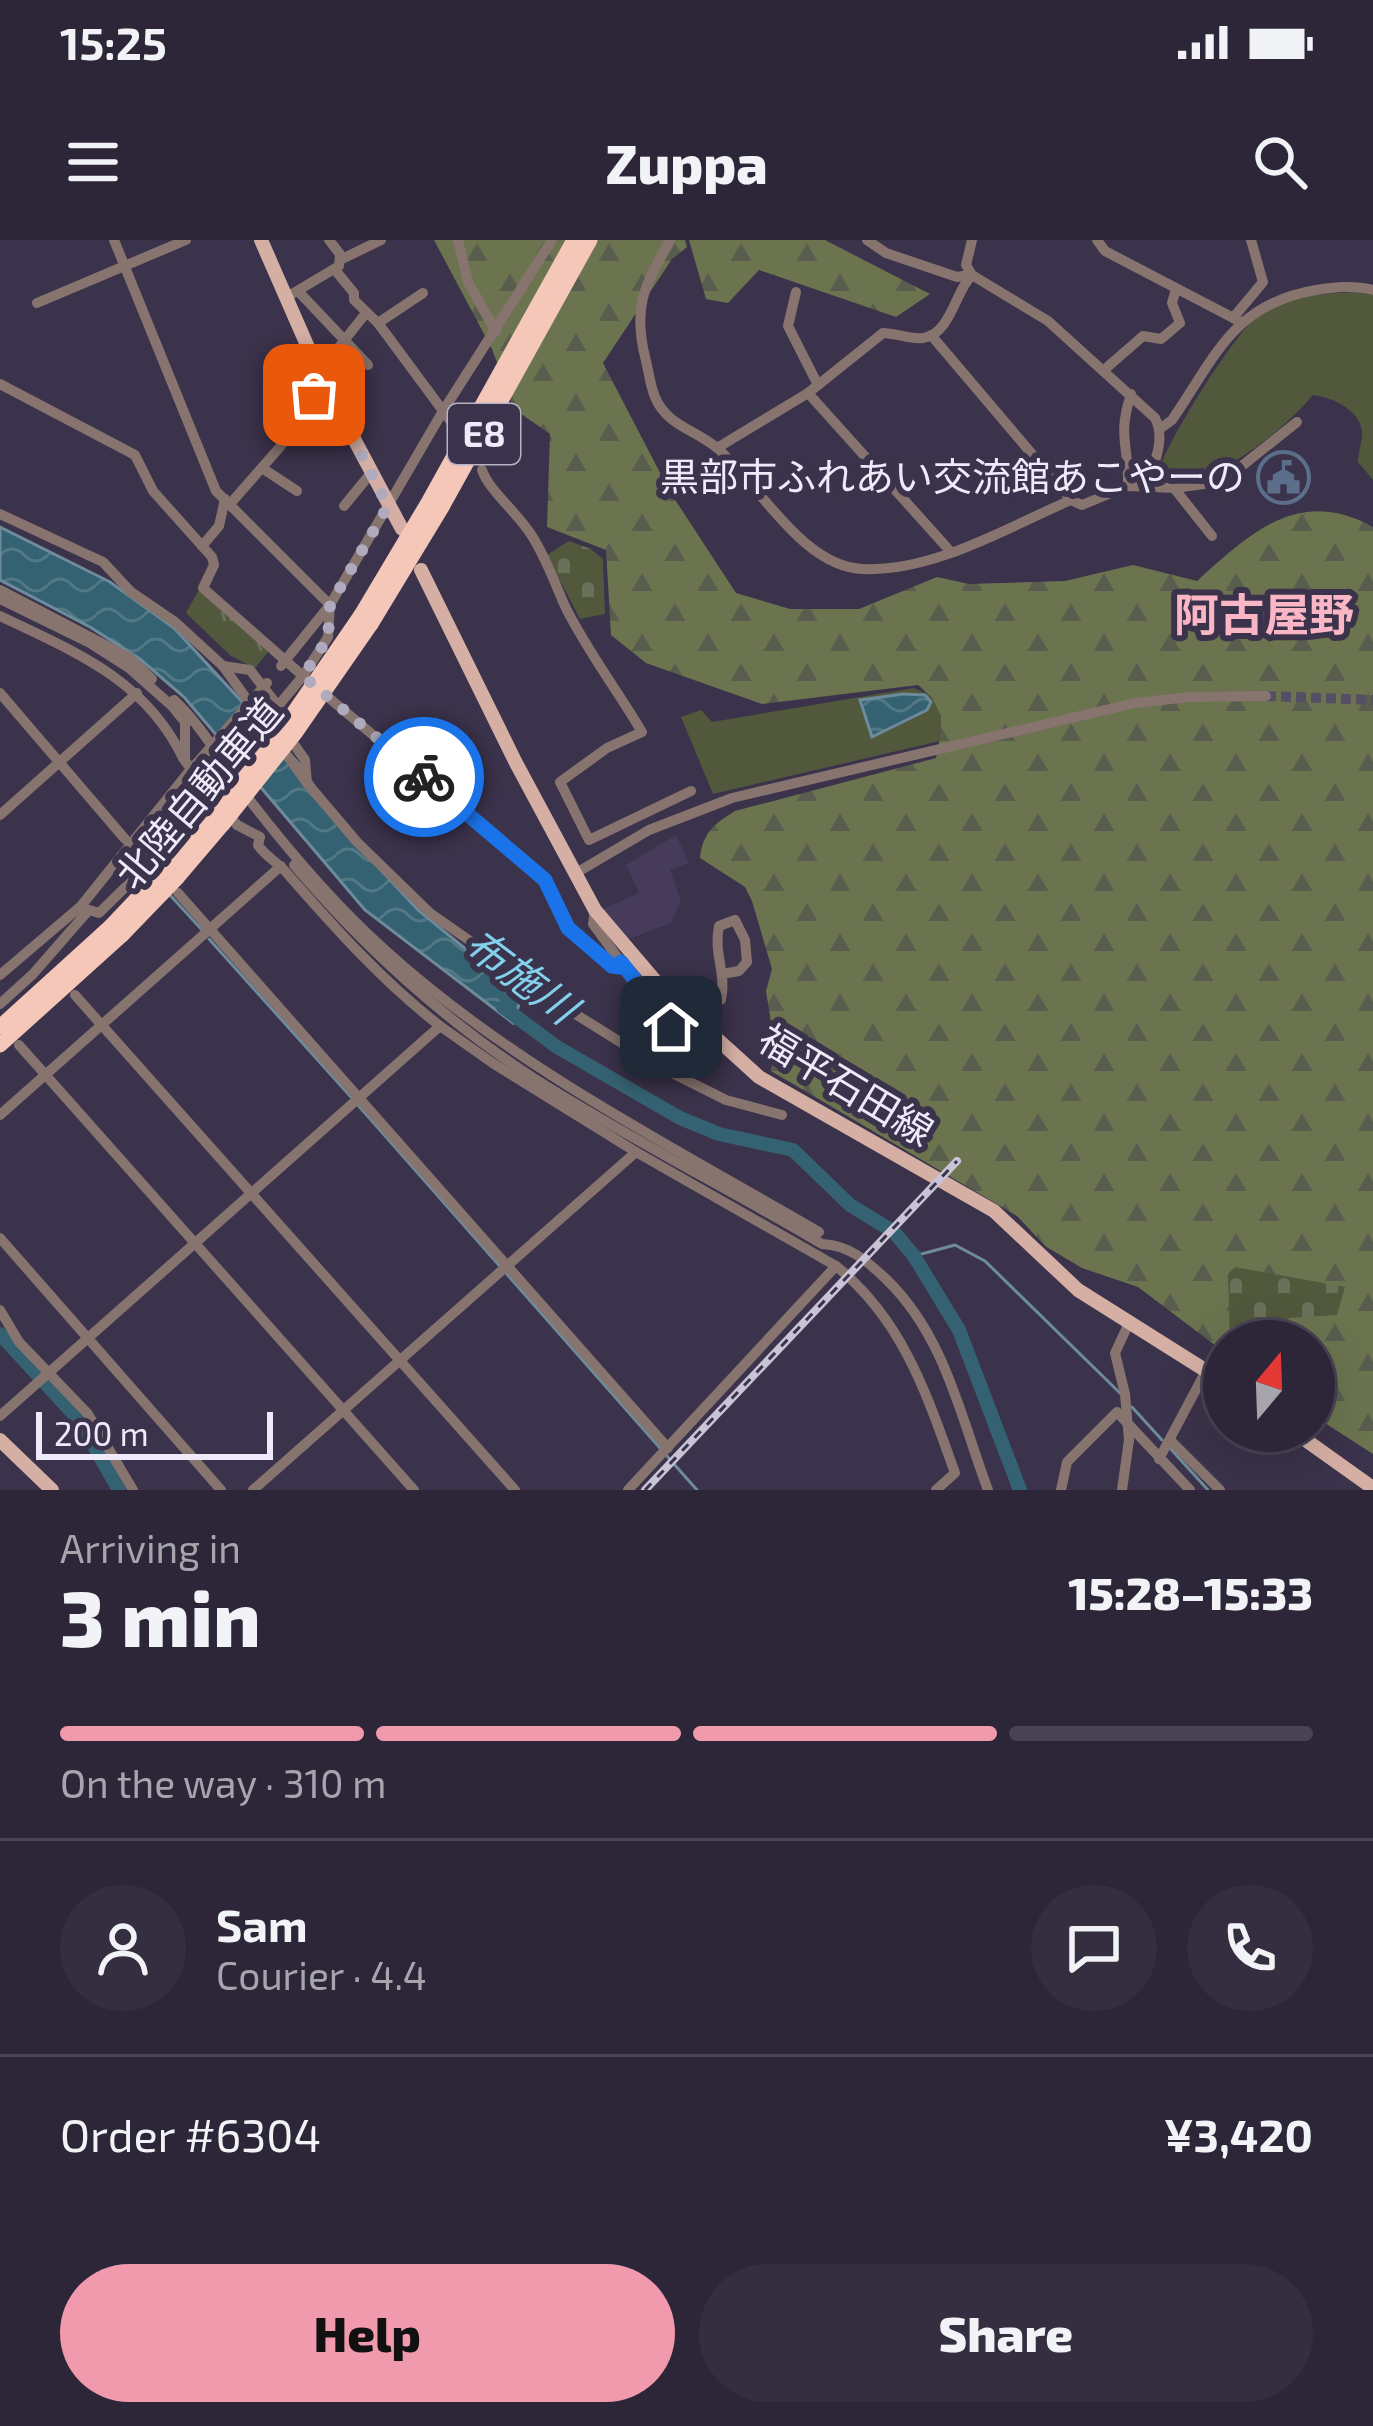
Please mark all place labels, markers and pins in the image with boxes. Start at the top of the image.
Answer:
pin [263,344,365,446]
public building icon: 黒部市ふれあい交流館あこやーの [1256,449,1312,505]
place label: 黒部市ふれあい交流館あこやーの [660,452,1245,499]
pin [620,976,722,1078]

